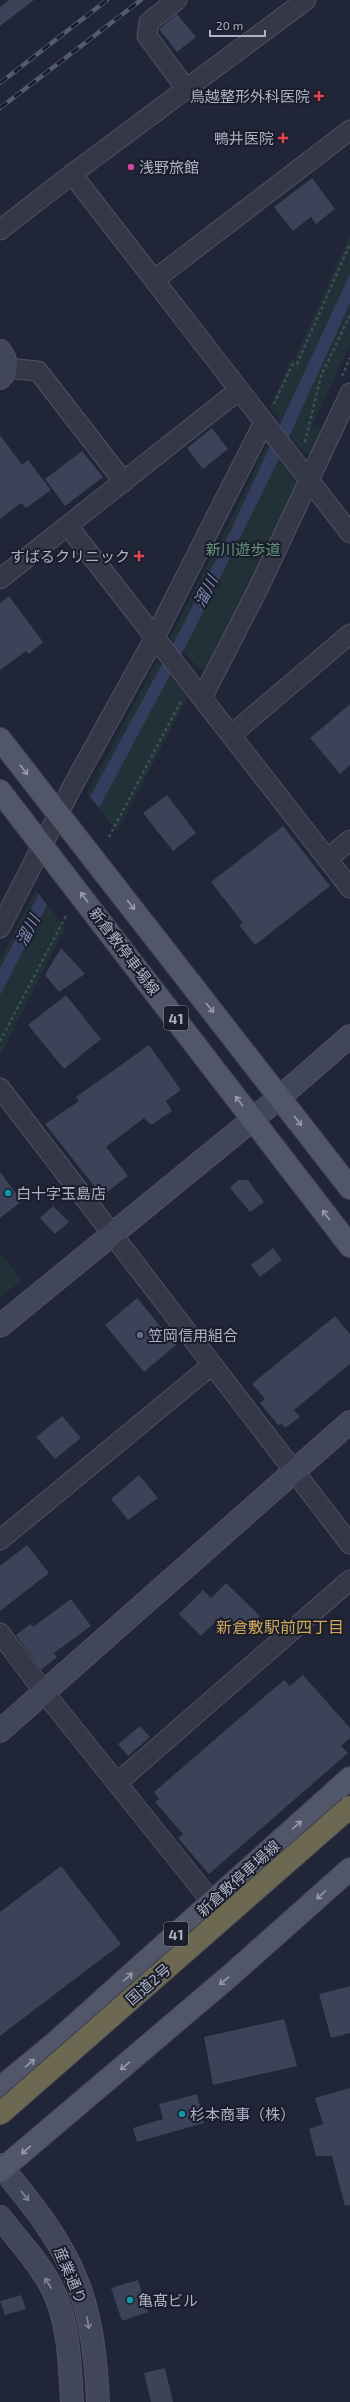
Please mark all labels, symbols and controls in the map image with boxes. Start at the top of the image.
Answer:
scale bar [210,12,265,38]
text: 20 m [216,18,243,32]
place label: 鳥越整形外科医院 [190,87,310,105]
marker: 鳥越整形外科医院 [313,90,325,102]
place label: 鴨井医院 [214,129,274,147]
marker: 鴨井医院 [277,132,289,144]
place label: 浅野旅館 [139,158,199,176]
marker: 浅野旅館 [126,162,136,172]
park label: 新川遊歩道 [205,540,281,558]
place label: すばるクリニック [10,547,130,565]
marker: すばるクリニック [133,550,145,562]
water label: 溜川 [189,571,222,610]
one-way arrow [20,764,29,775]
one-way arrow [79,891,88,902]
one-way arrow [126,899,135,910]
street label: 新倉敷停車場線 [86,904,164,998]
water label: 溜川 [11,910,44,949]
one-way arrow [206,1002,214,1013]
road number: 41 [164,1006,188,1030]
one-way arrow [234,1095,243,1106]
one-way arrow [294,1116,303,1127]
place label: 白十字玉島店 [16,1184,106,1202]
marker: 白十字玉島店 [3,1188,13,1198]
one-way arrow [322,1209,331,1220]
place label: 笠岡信用組合 [148,1326,238,1344]
marker: 笠岡信用組合 [135,1330,145,1340]
district label: 新倉敷駅前四丁目 [216,1617,344,1636]
one-way arrow [292,1820,303,1829]
street label: 新倉敷停車場線 [193,1836,283,1920]
one-way arrow [316,1890,326,1900]
road number: 41 [164,1922,188,1946]
street label: 国道2号 [122,1960,174,2008]
one-way arrow [123,1973,133,1982]
one-way arrow [218,1977,229,1986]
one-way arrow [25,2059,36,2067]
one-way arrow [119,2061,130,2070]
place label: 杉本商事（株） [190,2105,295,2123]
marker: 杉本商事（株） [177,2109,187,2119]
one-way arrow [20,2145,31,2154]
one-way arrow [20,2190,29,2201]
street label: 産業通り [51,2244,91,2306]
one-way arrow [44,2277,52,2288]
place label: 亀髙ビル [138,2291,198,2309]
marker: 亀髙ビル [125,2295,135,2305]
one-way arrow [85,2316,93,2329]

